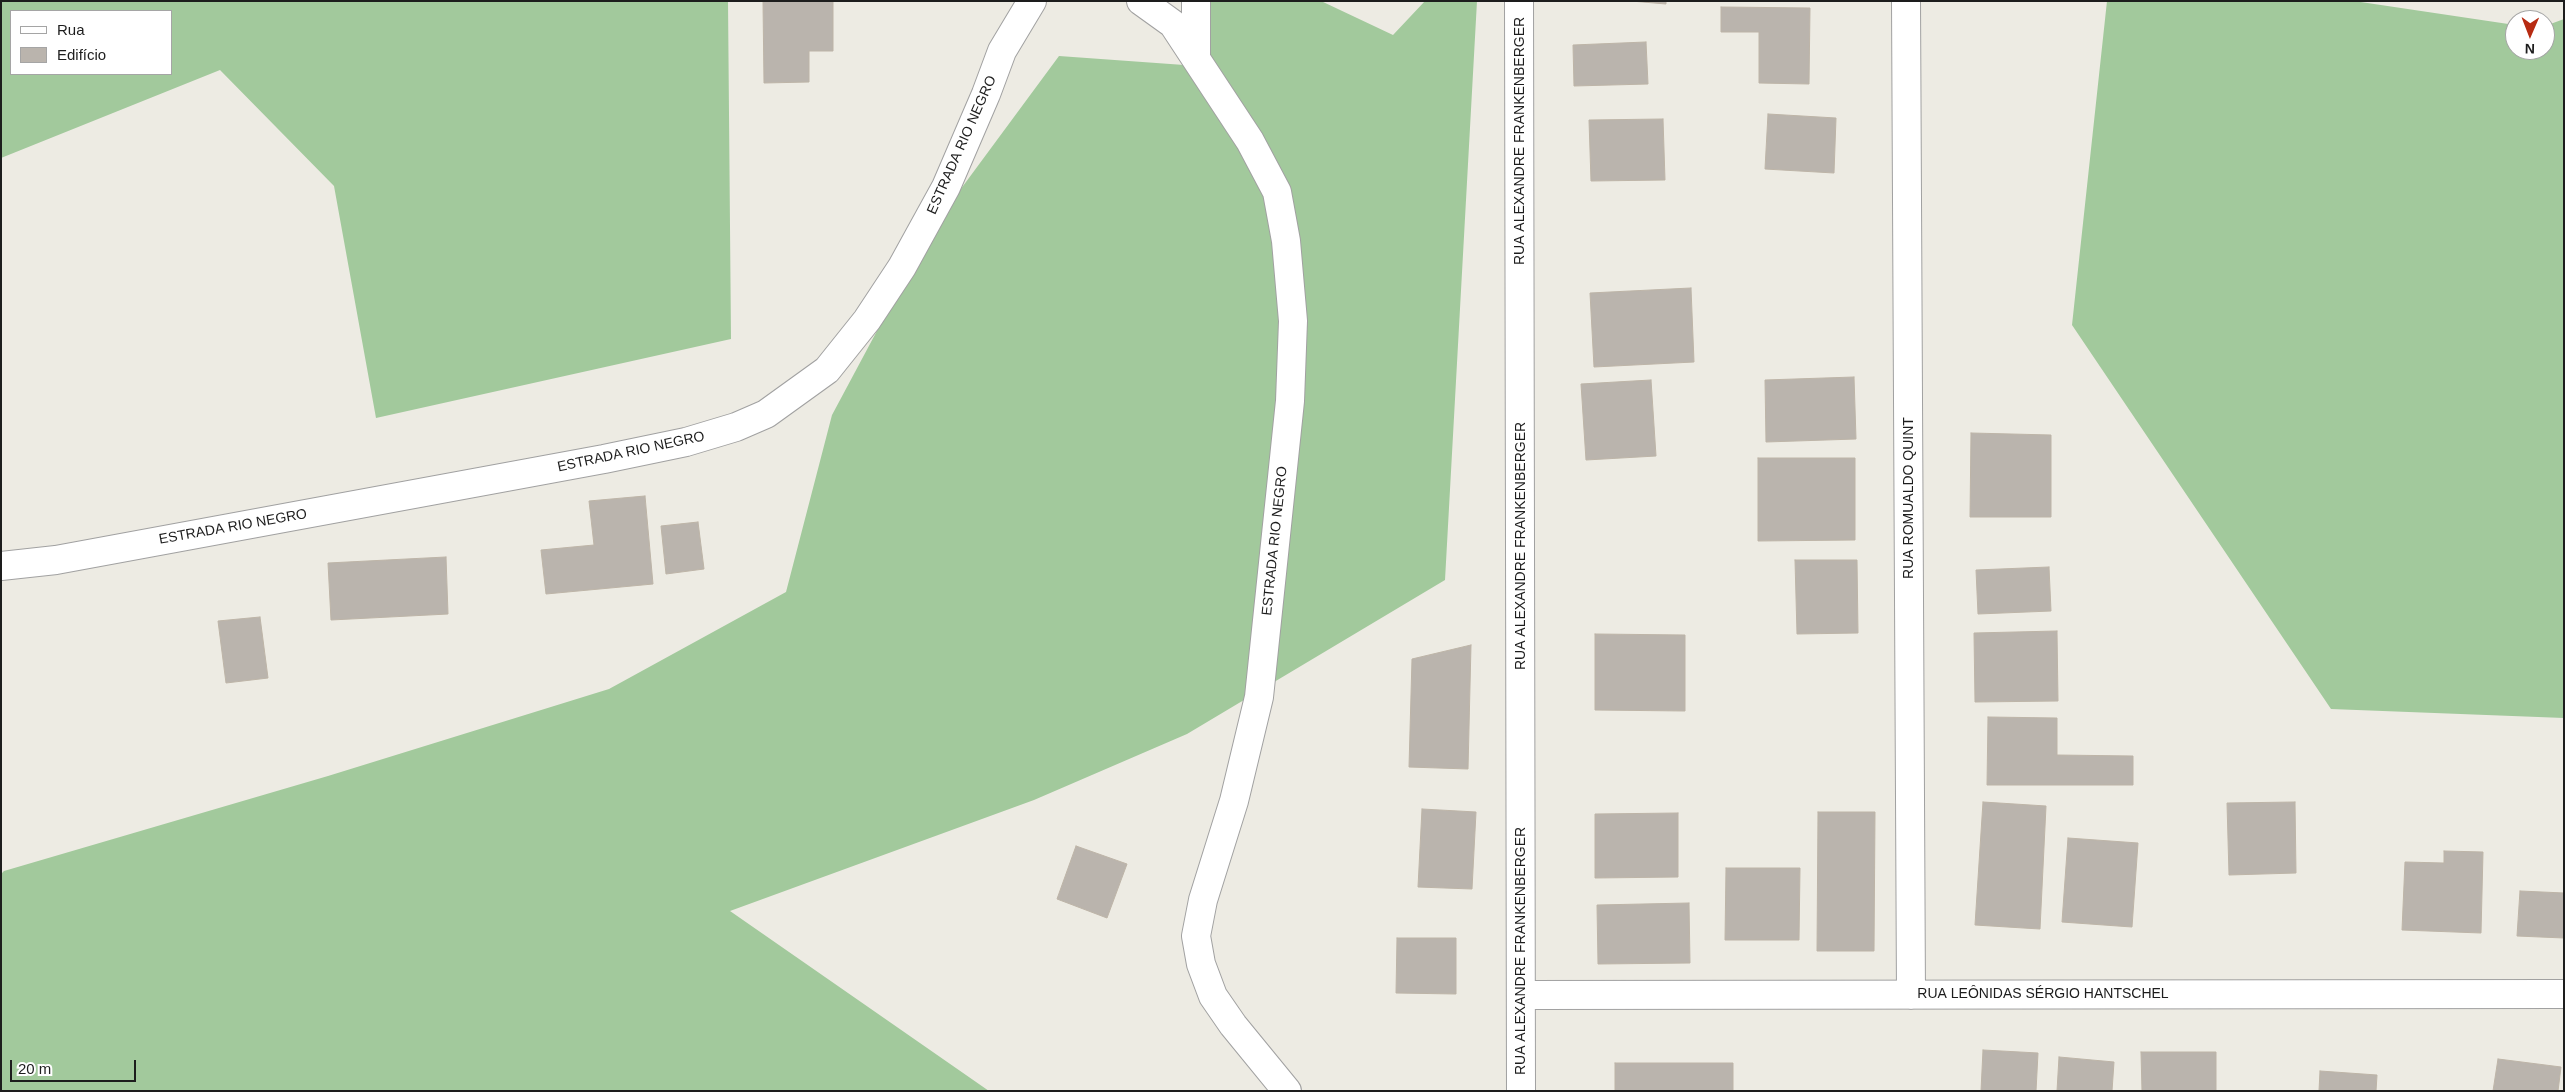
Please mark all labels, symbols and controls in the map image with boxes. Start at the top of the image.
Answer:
legend [10,10,172,75]
north arrow [2505,10,2555,60]
street label: RUA ALEXANDRE FRANKENBERGER [1512,17,1528,265]
text: Rua [57,21,85,38]
text: N [2525,41,2535,57]
text: Edifício [57,46,106,63]
street label: ESTRADA RIO NEGRO [924,73,1000,217]
street label: RUA ROMUALDO QUINT [1901,417,1917,579]
street label: RUA ALEXANDRE FRANKENBERGER [1513,422,1529,670]
street label: ESTRADA RIO NEGRO [556,428,706,476]
street label: ESTRADA RIO NEGRO [1259,465,1291,617]
street label: ESTRADA RIO NEGRO [158,506,308,548]
street label: RUA ALEXANDRE FRANKENBERGER [1513,827,1529,1075]
street label: RUA LEÔNIDAS SÉRGIO HANTSCHEL [1917,986,2169,1002]
scale bar [12,1050,139,1082]
text: 20 m [18,1060,51,1077]

